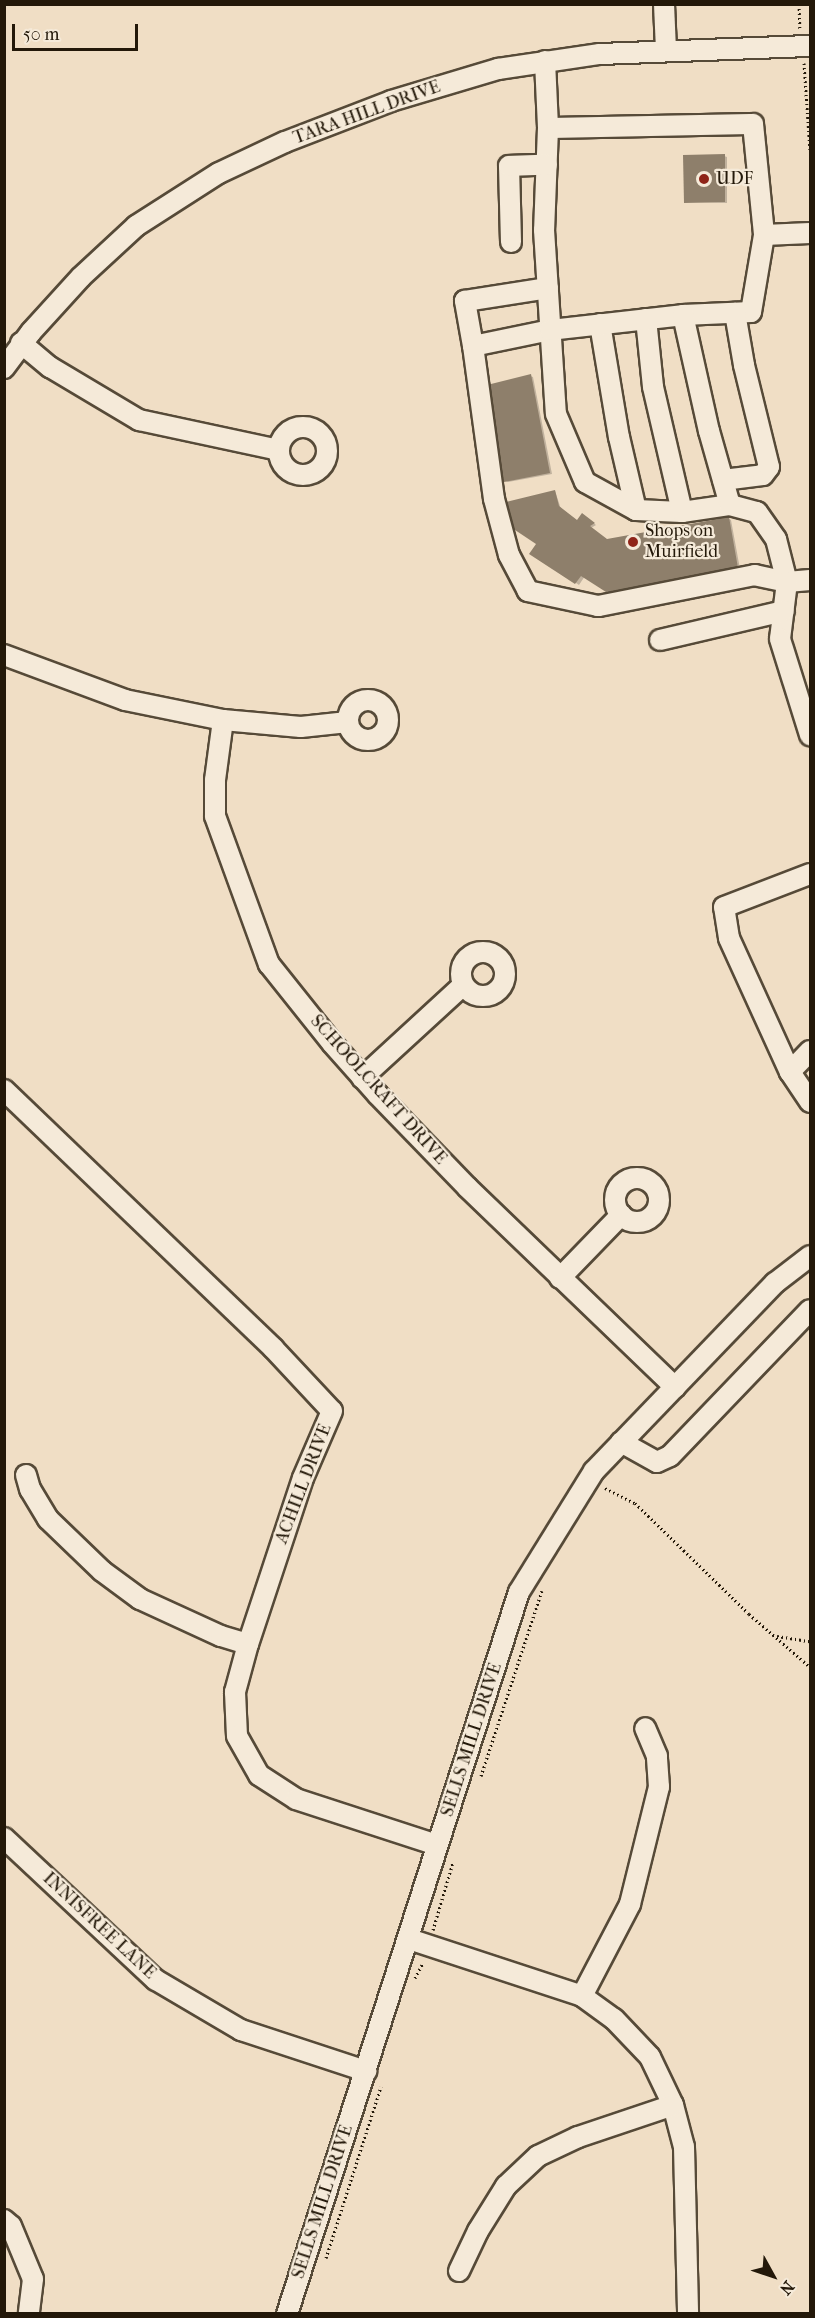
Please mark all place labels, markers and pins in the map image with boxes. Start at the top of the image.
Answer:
place label: UDF [716,168,753,190]
marker: UDF [697,172,711,186]
place label: Shops on Muirfield [645,521,718,564]
marker: Shops on Muirfield [626,535,640,549]

